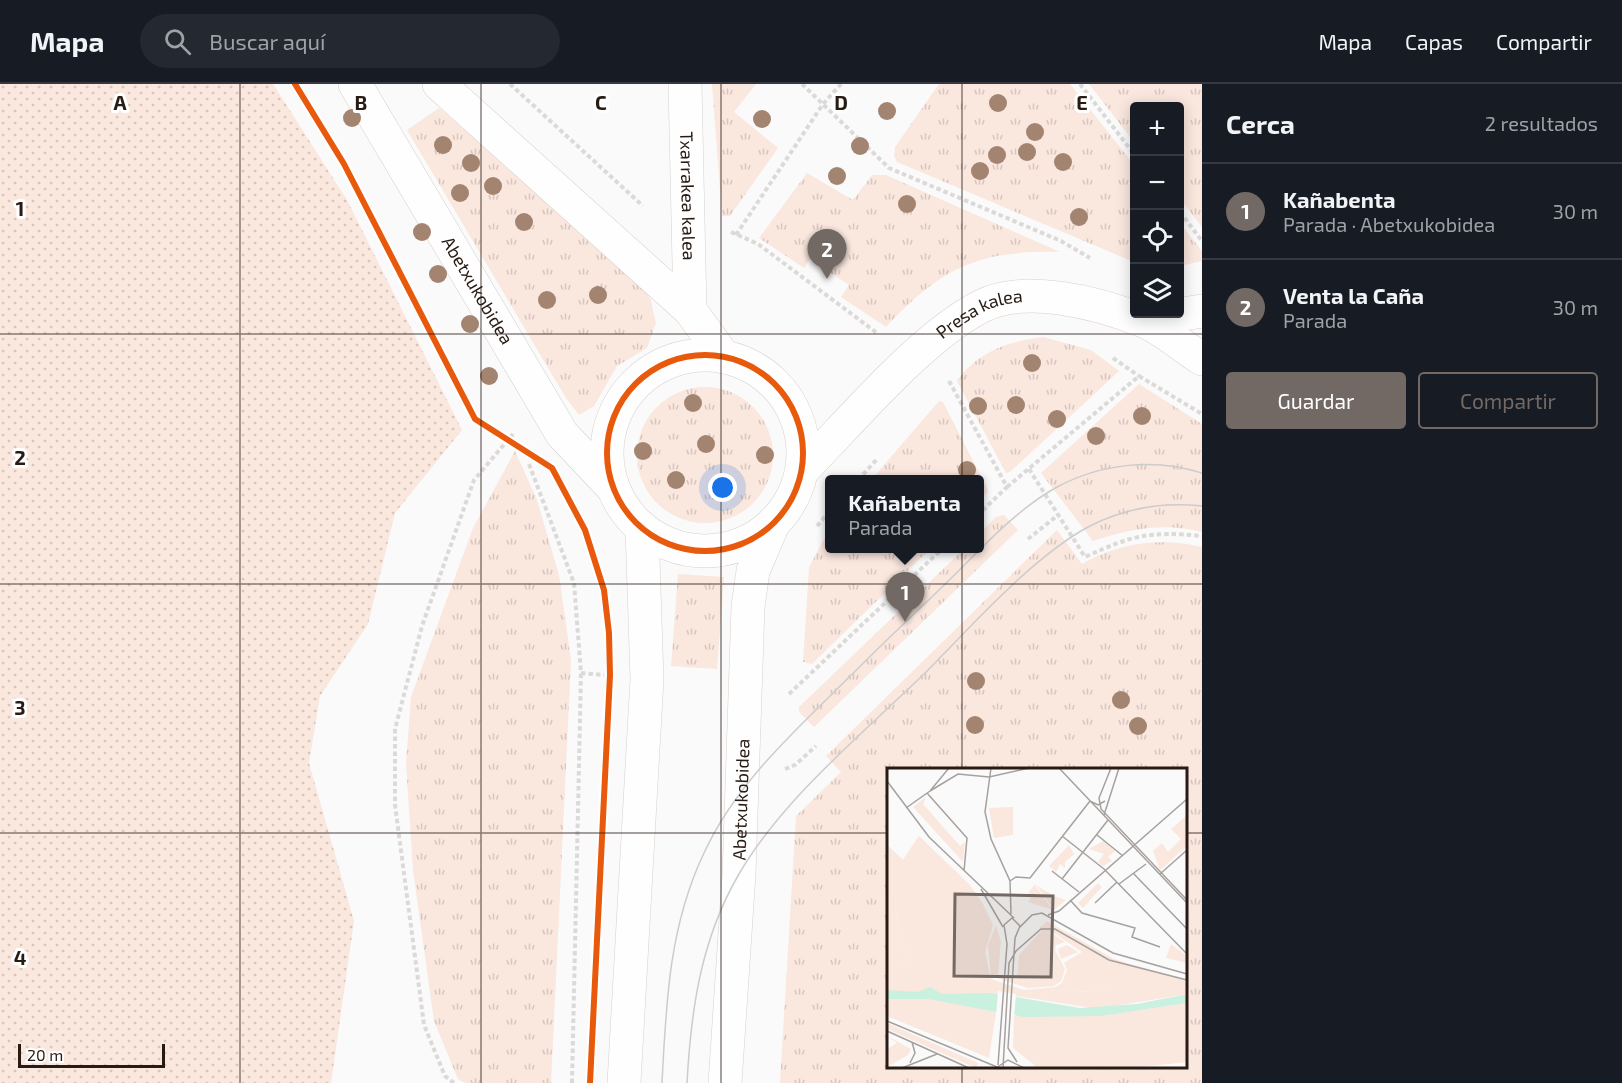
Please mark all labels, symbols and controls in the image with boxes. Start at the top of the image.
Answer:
search box [140,14,560,68]
text: Mapa [30,24,104,58]
icon: search [161,25,194,58]
text: Buscar aquí [209,28,325,54]
text: Mapa [1318,29,1372,54]
text: Capas [1405,29,1463,54]
text: Compartir [1496,29,1592,54]
text: A [113,90,127,114]
text: B [355,90,367,114]
text: C [595,90,607,114]
text: D [834,90,848,114]
text: E [1076,90,1088,114]
map controls [1130,102,1184,318]
button: + [1130,102,1184,156]
text: Cerca [1226,108,1295,139]
text: 2 resultados [1485,111,1598,135]
street label: Txarrakea kalea [676,131,701,261]
button: − [1130,156,1184,210]
text: Kañabenta [1283,186,1396,212]
text: 1 [16,196,24,220]
text: 1 [1241,199,1250,223]
text: 30 m [1553,199,1598,223]
button: locate [1130,210,1184,264]
text: Parada · Abetxukobidea [1283,212,1495,236]
pin: 2 [808,230,846,279]
street label: Abetxukobidea [438,232,518,348]
button: layers [1130,264,1184,318]
text: Venta la Caña [1283,282,1424,308]
street label: Presa kalea [931,284,1023,343]
text: 2 [1240,295,1251,319]
text: 30 m [1553,295,1598,319]
text: Parada [1283,308,1347,332]
button: Guardar [1226,372,1406,429]
button: Compartir [1418,372,1598,429]
text: 2 [14,445,26,469]
your location [708,473,737,502]
popup [825,475,984,553]
text: Kañabenta [848,489,961,515]
text: Parada [848,515,912,539]
pin: 1 [886,572,924,622]
text: 3 [14,695,26,719]
street label: Abetxukobidea [727,738,754,861]
inset map [887,768,1187,1068]
text: 4 [14,945,27,969]
scale bar [18,1041,165,1068]
text: 20 m [27,1045,63,1064]

